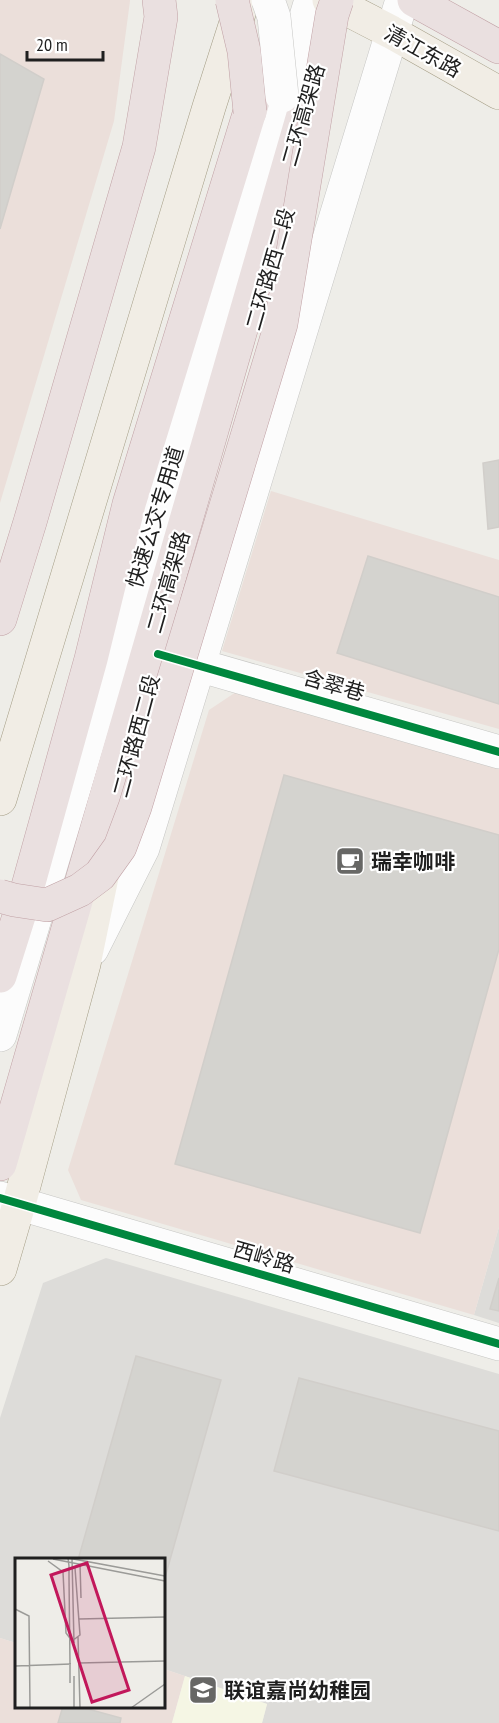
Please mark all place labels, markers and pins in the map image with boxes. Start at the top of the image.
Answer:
cafe icon: 瑞幸咖啡 [334,845,366,877]
place label: 瑞幸咖啡 [371,848,455,875]
school or university icon: 联谊嘉尚幼稚园 [187,1674,219,1706]
place label: 联谊嘉尚幼稚园 [224,1677,371,1704]

